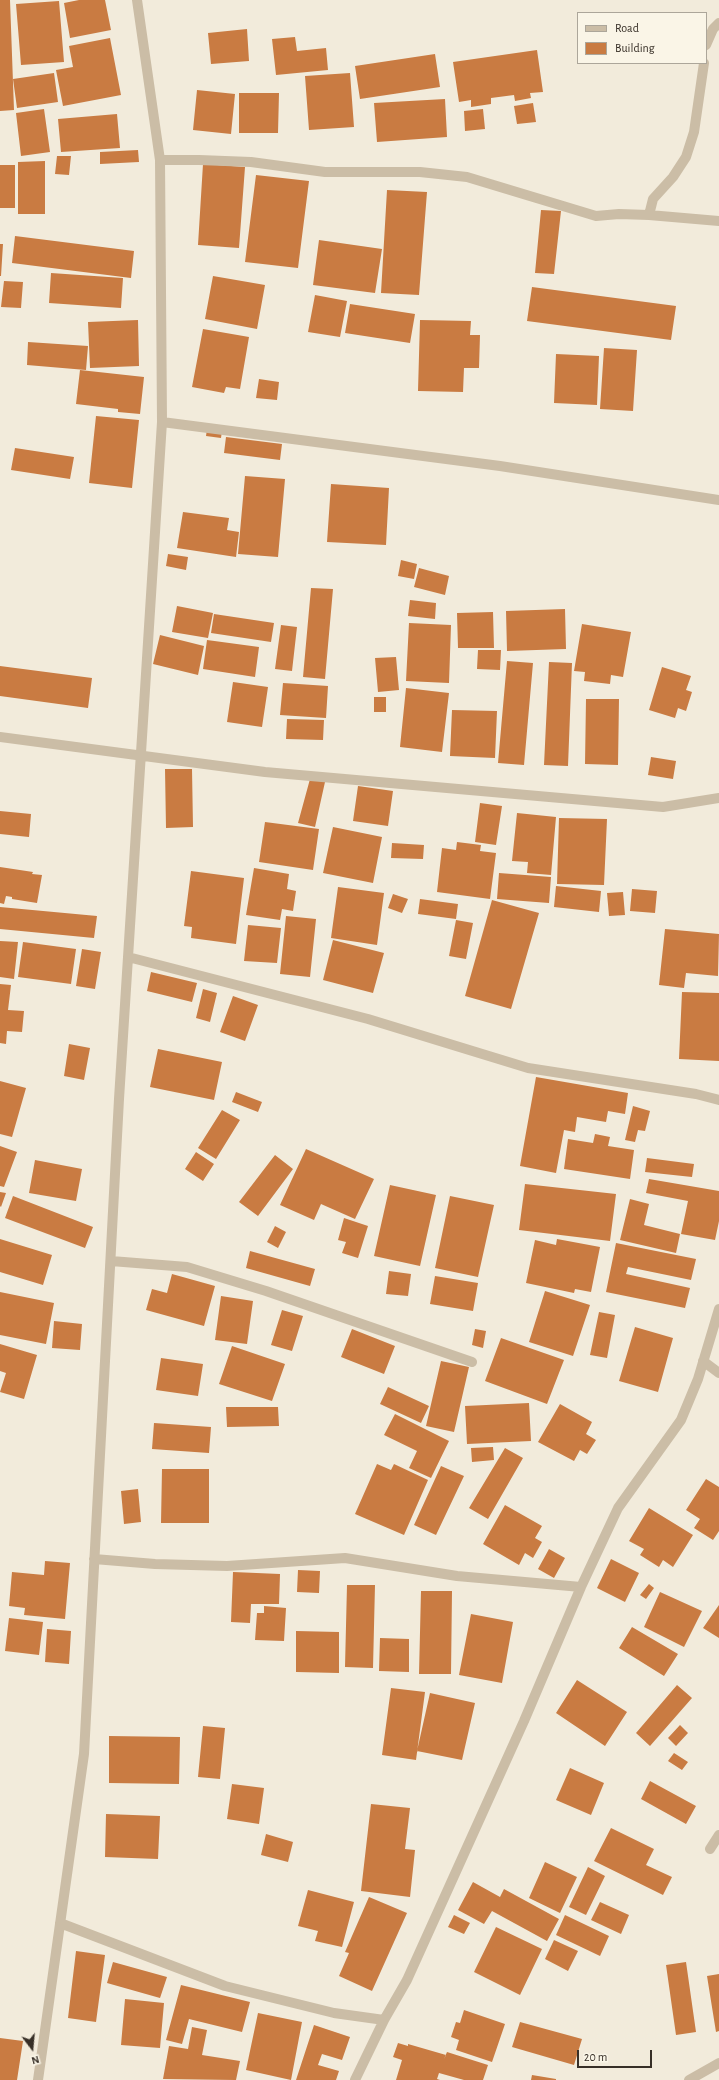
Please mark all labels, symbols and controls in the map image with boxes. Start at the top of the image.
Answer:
legend [577,12,707,64]
text: Road [615,22,639,34]
text: Building [615,42,655,54]
north arrow [12,2028,52,2068]
scale bar [579,2042,654,2068]
text: 20 m [584,2051,607,2063]
text: N [30,2054,41,2066]

